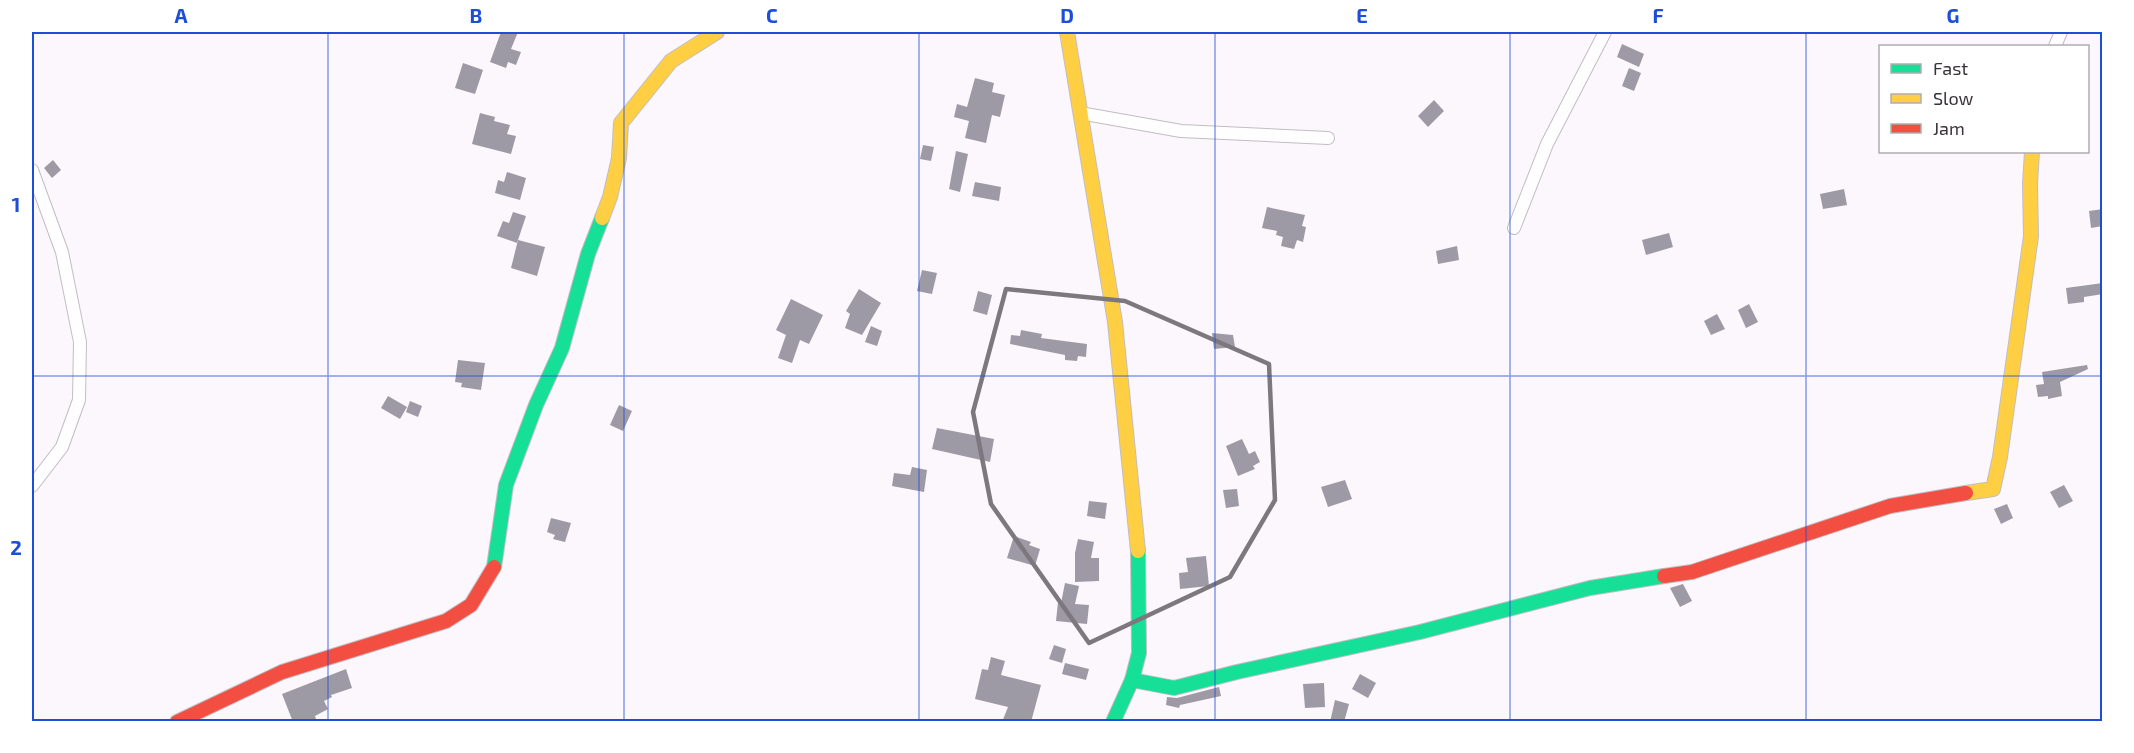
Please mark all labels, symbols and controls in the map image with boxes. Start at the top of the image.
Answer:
text: A [174,3,188,27]
text: B [470,3,482,27]
text: C [766,3,778,27]
text: D [1060,3,1074,27]
text: E [1356,3,1368,27]
text: F [1652,3,1664,27]
text: G [1947,3,1959,27]
legend [1879,45,2089,153]
text: Fast [1933,57,1968,79]
text: Slow [1933,87,1974,109]
text: Jam [1933,117,1965,139]
text: 1 [12,192,20,216]
text: 2 [10,535,22,559]

